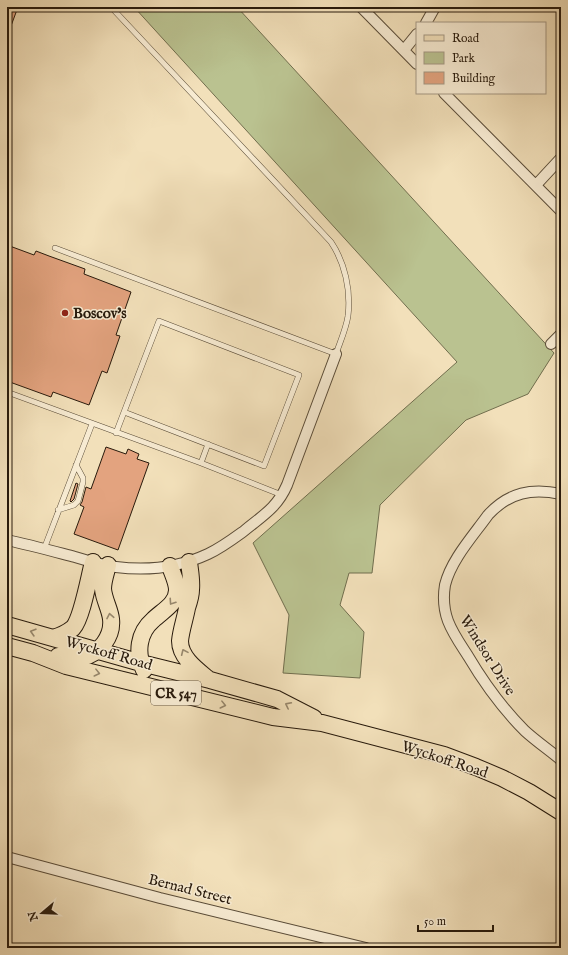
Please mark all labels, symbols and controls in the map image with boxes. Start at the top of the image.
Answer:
legend [416,22,546,94]
text: Road [452,31,480,46]
text: Park [452,51,475,66]
text: Building [452,71,496,86]
place label: Boscov's [73,304,127,323]
marker: Boscov's [60,308,70,318]
one-way arrow [169,598,176,605]
street label: Windsor Drive [455,611,520,699]
one-way arrow [107,613,115,620]
one-way arrow [29,628,36,637]
street label: Wyckoff Road [63,632,156,675]
one-way arrow [180,649,188,656]
one-way arrow [93,669,100,677]
road number: CR 547 [151,681,201,705]
one-way arrow [219,700,226,708]
one-way arrow [285,702,292,709]
street label: Wyckoff Road [399,737,491,783]
street label: Bernad Street [146,870,234,909]
north arrow [22,893,62,933]
scale bar [418,907,493,933]
text: N [25,909,42,924]
text: 50 m [424,914,446,929]

